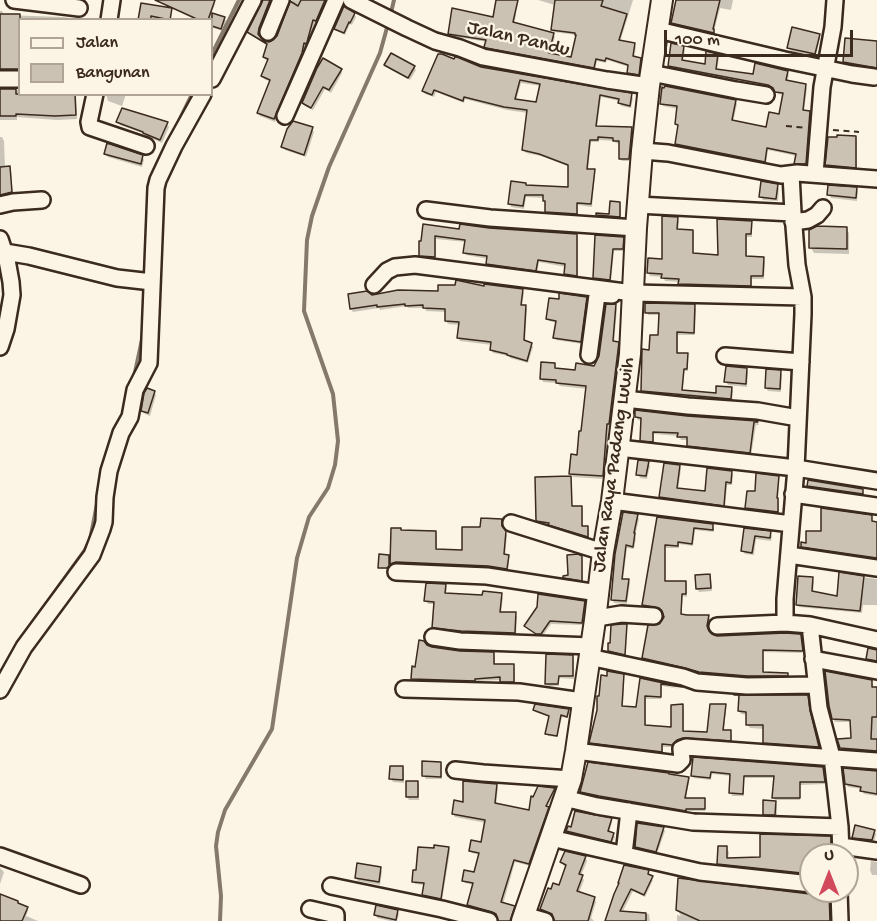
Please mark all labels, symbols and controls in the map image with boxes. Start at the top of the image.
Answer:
street label: Jalan Pandu [465,17,571,63]
legend [18,18,213,96]
scale bar [667,18,856,56]
text: 100 m [675,30,720,51]
text: Jalan [76,33,118,54]
text: Bangunan [76,63,150,84]
street label: Jalan Raya Padang Luwih [588,356,642,574]
north arrow [799,843,859,903]
text: U [824,847,834,866]

